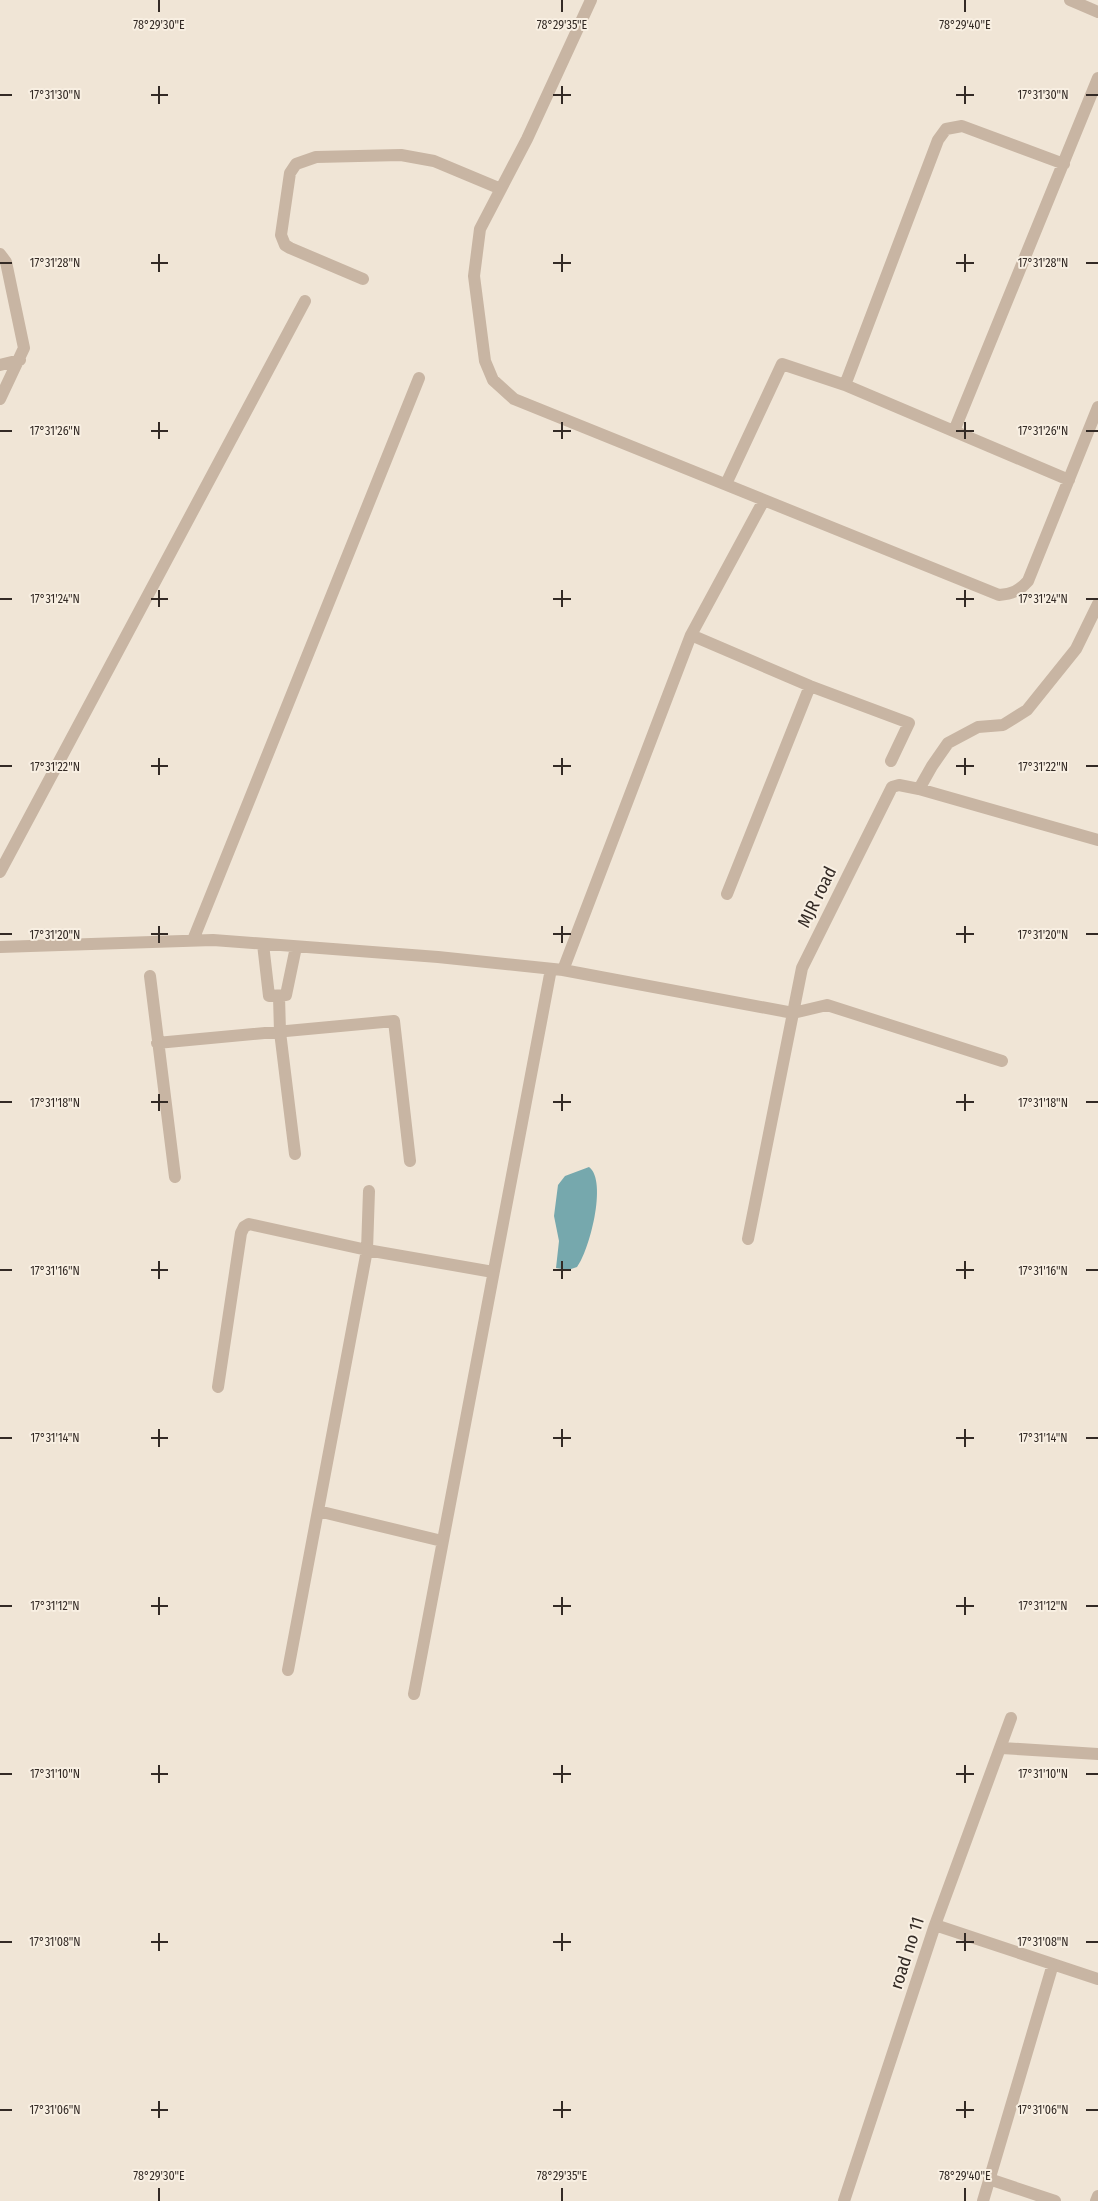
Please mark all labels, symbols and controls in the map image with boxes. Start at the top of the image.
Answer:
text: 78°29'30"E [133,18,185,32]
text: 78°29'35"E [537,18,588,32]
text: 78°29'40"E [939,18,991,32]
text: 17°31'30"N [30,88,80,102]
text: 17°31'30"N [1018,88,1068,102]
text: 17°31'28"N [30,256,80,270]
text: 17°31'28"N [1018,256,1068,270]
text: 17°31'26"N [30,424,80,438]
text: 17°31'26"N [1018,424,1068,438]
text: 17°31'24"N [30,592,80,606]
text: 17°31'24"N [1018,592,1068,606]
text: 17°31'22"N [30,760,80,774]
text: 17°31'22"N [1018,760,1068,774]
street label: MJR road [793,863,841,931]
text: 17°31'20"N [30,928,80,942]
text: 17°31'20"N [1018,928,1068,942]
text: 17°31'18"N [30,1096,80,1110]
text: 17°31'18"N [1018,1096,1068,1110]
text: 17°31'16"N [30,1264,80,1278]
text: 17°31'16"N [1018,1264,1068,1278]
text: 17°31'14"N [30,1431,80,1445]
text: 17°31'14"N [1018,1431,1068,1445]
text: 17°31'12"N [30,1599,80,1613]
text: 17°31'12"N [1018,1599,1068,1613]
text: 17°31'10"N [30,1767,80,1781]
text: 17°31'10"N [1018,1767,1068,1781]
street label: road no 11 [885,1914,929,1992]
text: 17°31'08"N [29,1935,81,1949]
text: 17°31'08"N [1017,1935,1069,1949]
text: 17°31'06"N [29,2103,81,2117]
text: 17°31'06"N [1017,2103,1069,2117]
text: 78°29'30"E [133,2169,185,2183]
text: 78°29'35"E [537,2169,588,2183]
text: 78°29'40"E [939,2169,991,2183]

